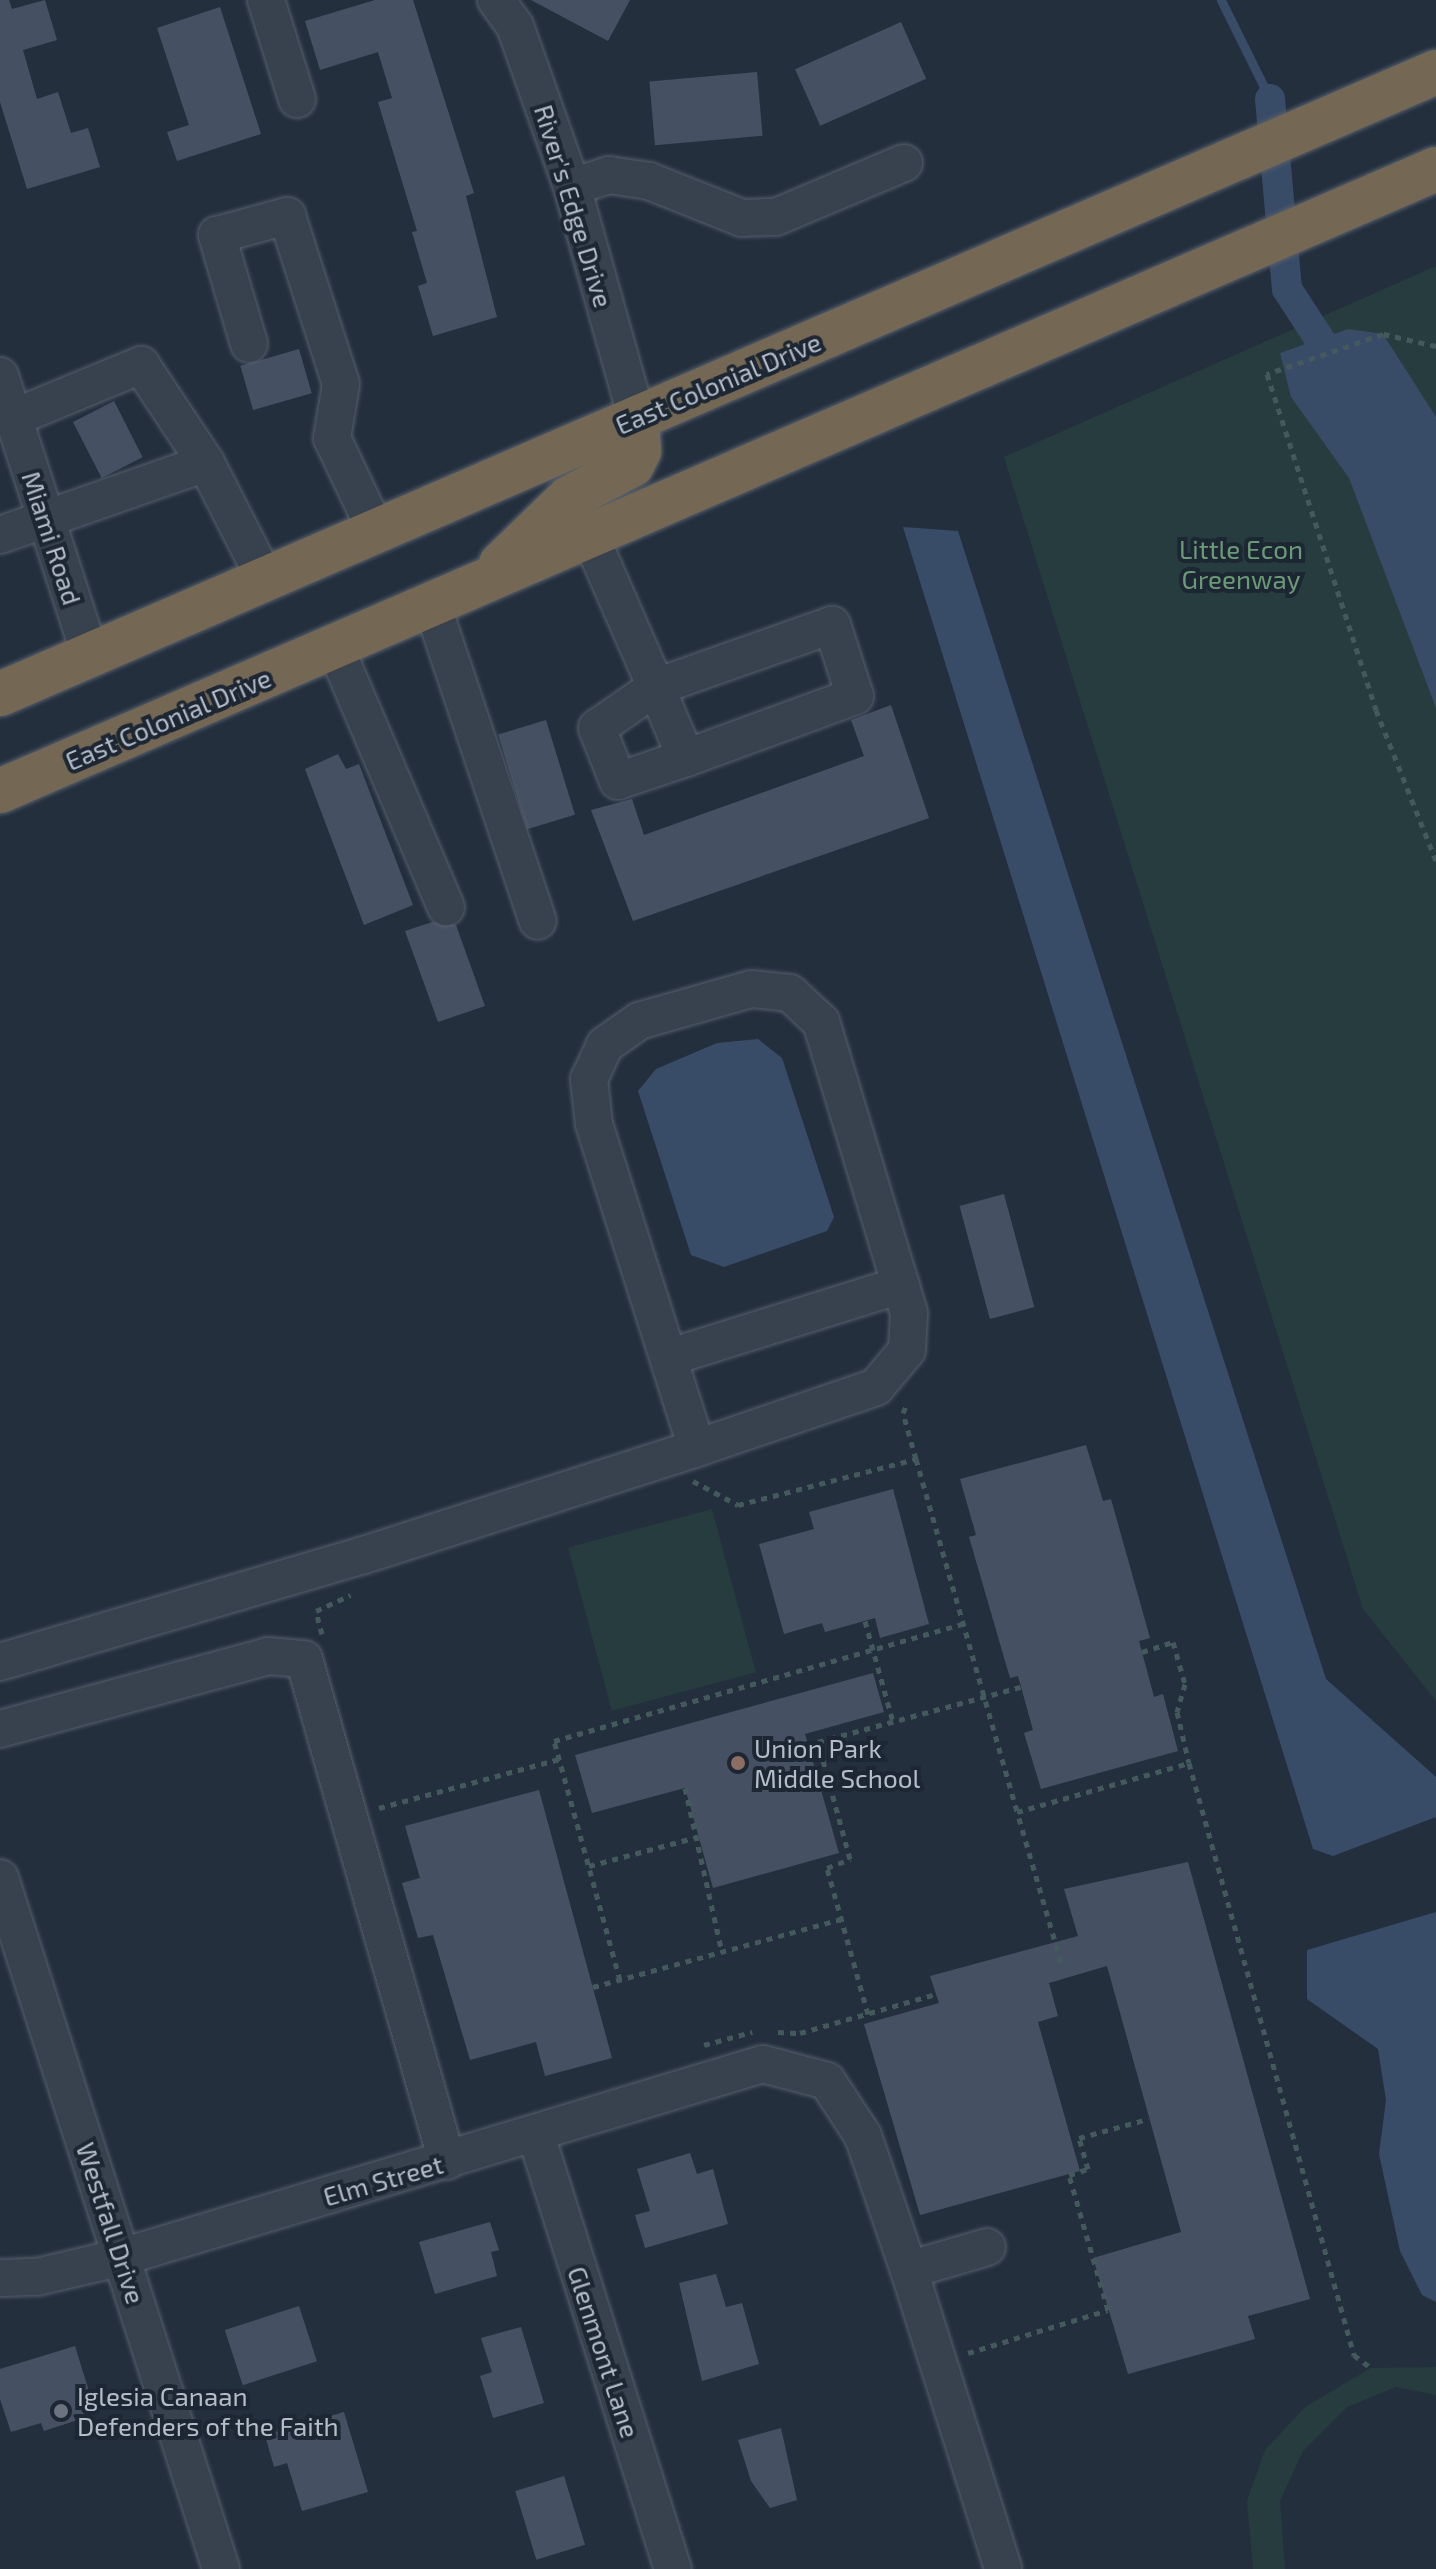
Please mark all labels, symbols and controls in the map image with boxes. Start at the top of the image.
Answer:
street label: River's Edge Drive [528,101,620,311]
street label: East Colonial Drive [610,325,826,441]
street label: Miami Road [16,467,88,609]
park label: Little Econ Greenway [1179,533,1303,594]
street label: East Colonial Drive [60,661,276,777]
place label: Union Park Middle School [754,1732,920,1794]
marker: Union Park Middle School [729,1754,747,1772]
street label: Westfall Drive [70,2138,152,2308]
street label: Elm Street [320,2148,446,2212]
street label: Glenmont Lane [562,2262,646,2442]
place label: Iglesia Canaan Defenders of the Faith [77,2380,340,2442]
marker: Iglesia Canaan Defenders of the Faith [52,2402,70,2420]

